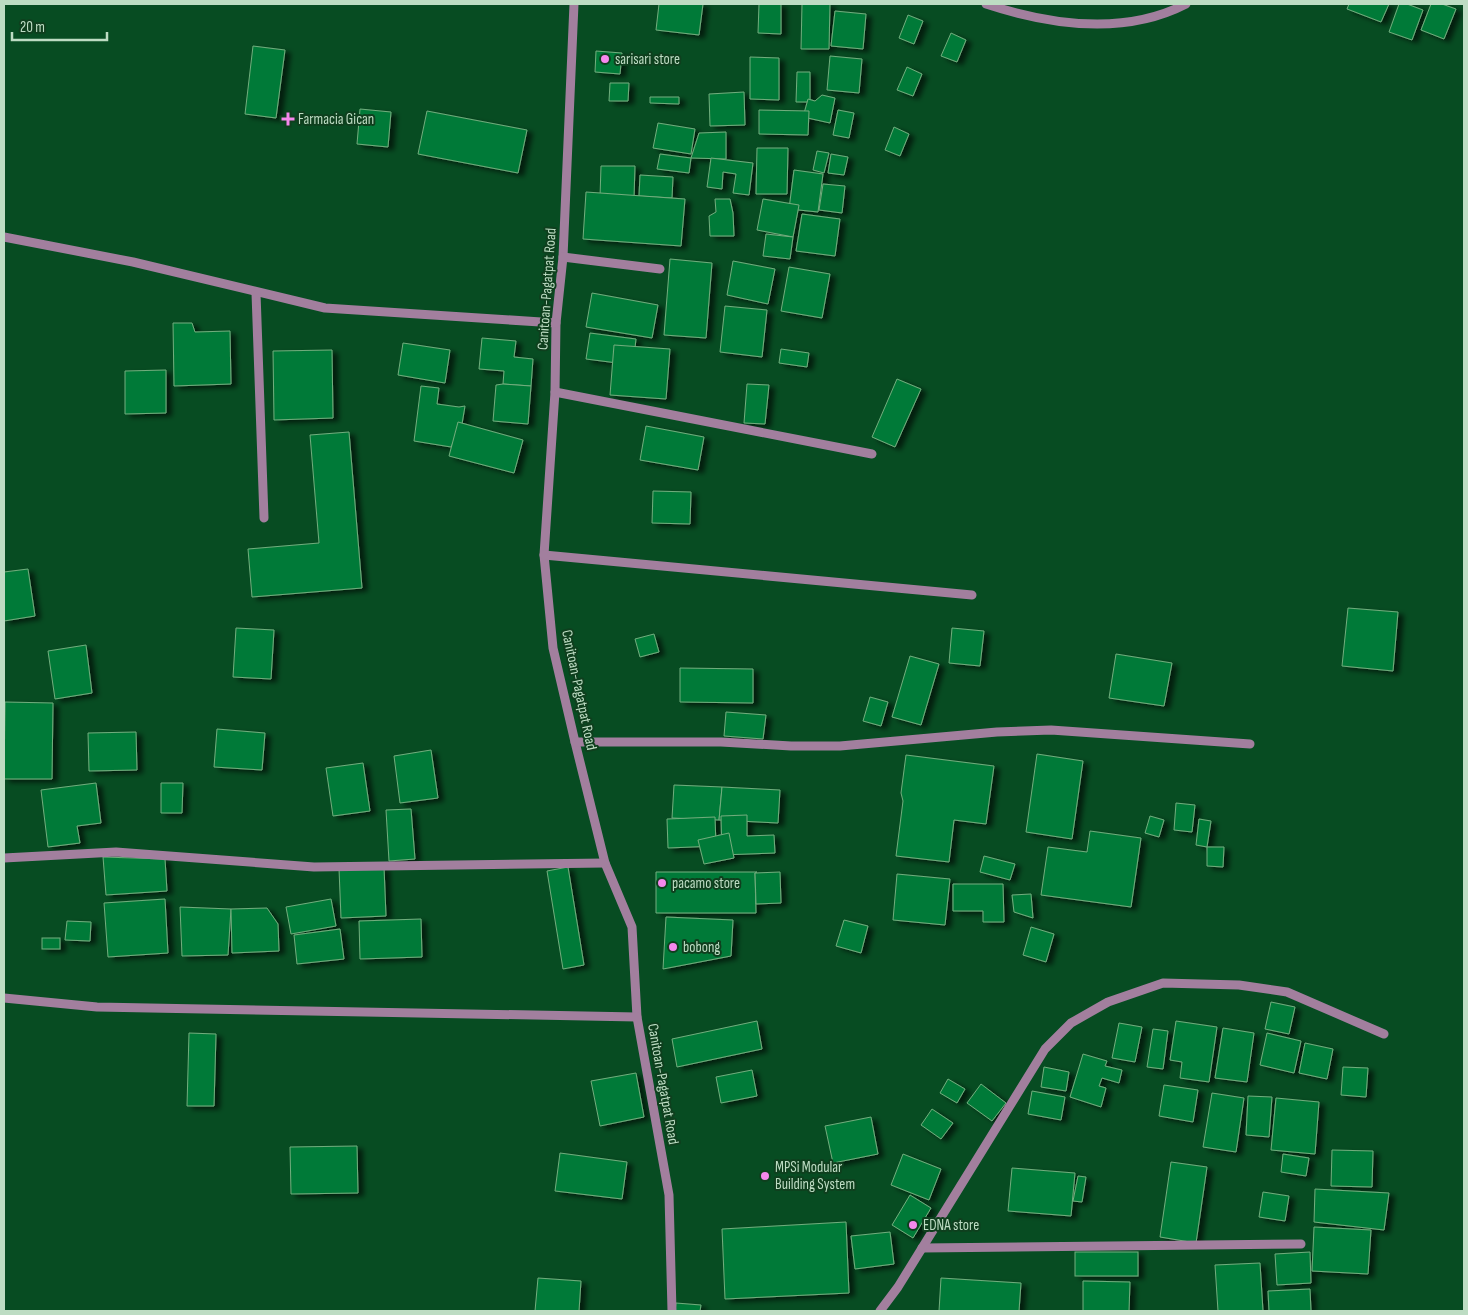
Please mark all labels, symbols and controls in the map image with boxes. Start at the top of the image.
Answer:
scale bar [12,10,108,42]
text: 20 m [20,18,45,37]
place label: sarisari store [615,50,680,69]
marker: sarisari store [599,53,611,65]
place label: Farmacia Gican [298,110,374,129]
marker: Farmacia Gican [282,113,294,125]
street label: Canitoan-Pagatpat Road [533,227,561,351]
street label: Canitoan-Pagatpat Road [557,628,601,752]
place label: pacamo store [672,874,740,893]
marker: pacamo store [656,877,668,889]
place label: bobong [683,938,720,957]
marker: bobong [667,941,679,953]
street label: Canitoan-Pagatpat Road [643,1022,683,1146]
place label: MPSi Modular Building System [775,1158,855,1194]
marker: MPSi Modular Building System [759,1170,771,1182]
place label: EDNA store [923,1216,979,1235]
marker: EDNA store [907,1219,919,1231]

